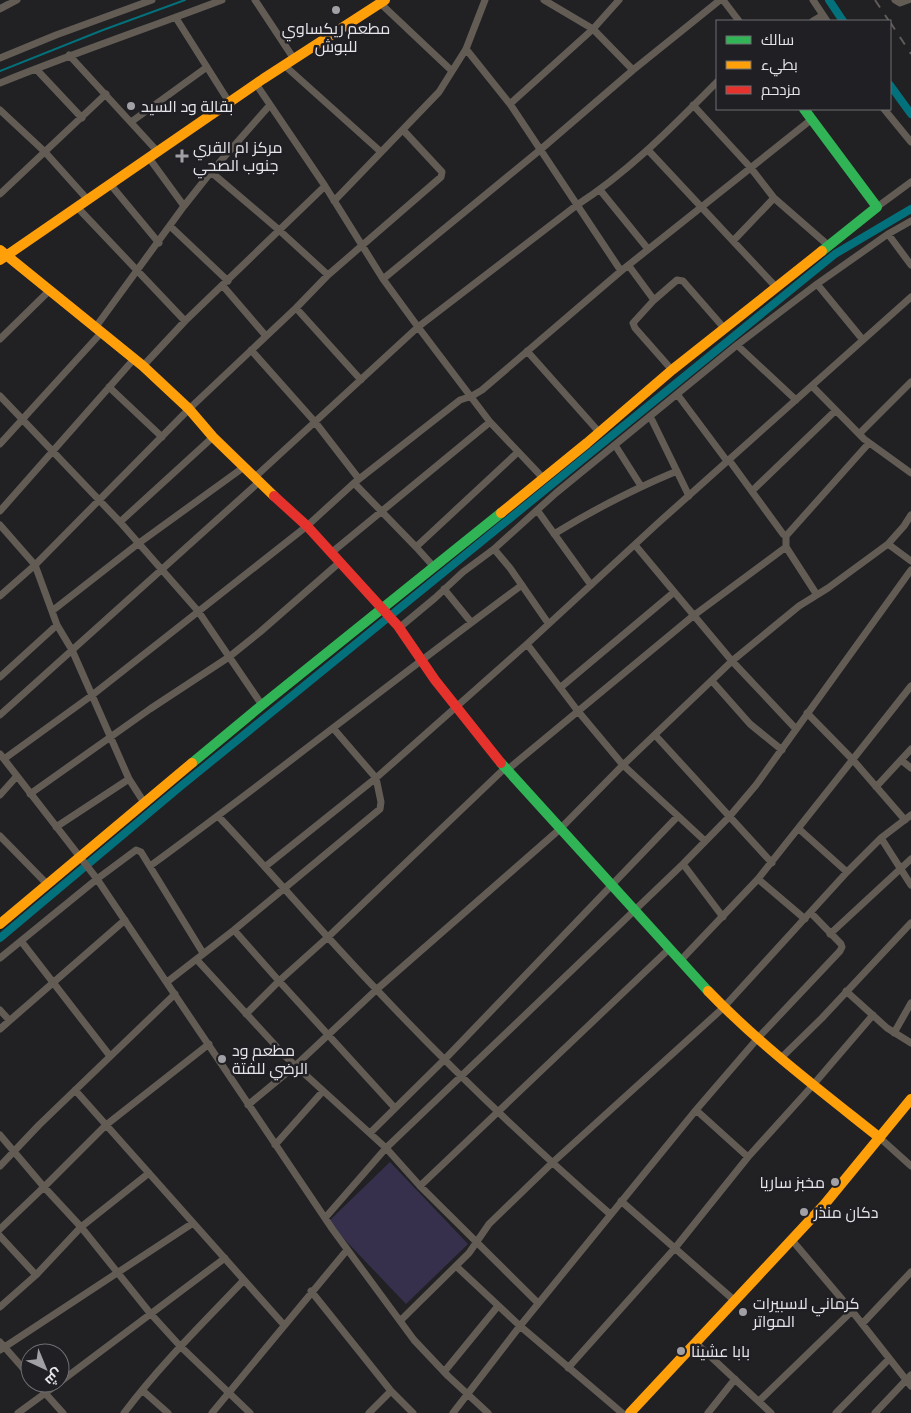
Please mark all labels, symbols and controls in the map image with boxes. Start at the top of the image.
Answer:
marker: مطعم ريكساوي للبوش [330,4,342,16]
place label: مطعم ريكساوي للبوش [282,17,390,57]
legend [716,20,891,110]
text: سالك [761,29,794,50]
text: بطيء [761,54,798,77]
text: مزدحم [761,79,801,100]
place label: بقالة ود السيد [141,95,233,117]
marker: بقالة ود السيد [125,100,137,112]
place label: مركز ام القري جنوب الصحي [193,136,283,179]
marker: مركز ام القري جنوب الصحي [175,149,189,163]
place label: مطعم ود الرضي للفتة [232,1039,308,1081]
marker: مطعم ود الرضي للفتة [216,1053,228,1065]
place label: مخبز ساريا [759,1171,825,1193]
marker: مخبز ساريا [829,1176,841,1188]
place label: دكان منذر [813,1201,879,1223]
marker: دكان منذر [798,1206,810,1218]
place label: كرماني لاسبيرات المواتر [752,1292,860,1332]
marker: كرماني لاسبيرات المواتر [737,1306,749,1318]
place label: بابا عشينا [691,1340,750,1362]
north arrow [20,1343,70,1393]
marker: بابا عشينا [675,1345,687,1357]
text: ش [41,1365,67,1390]

